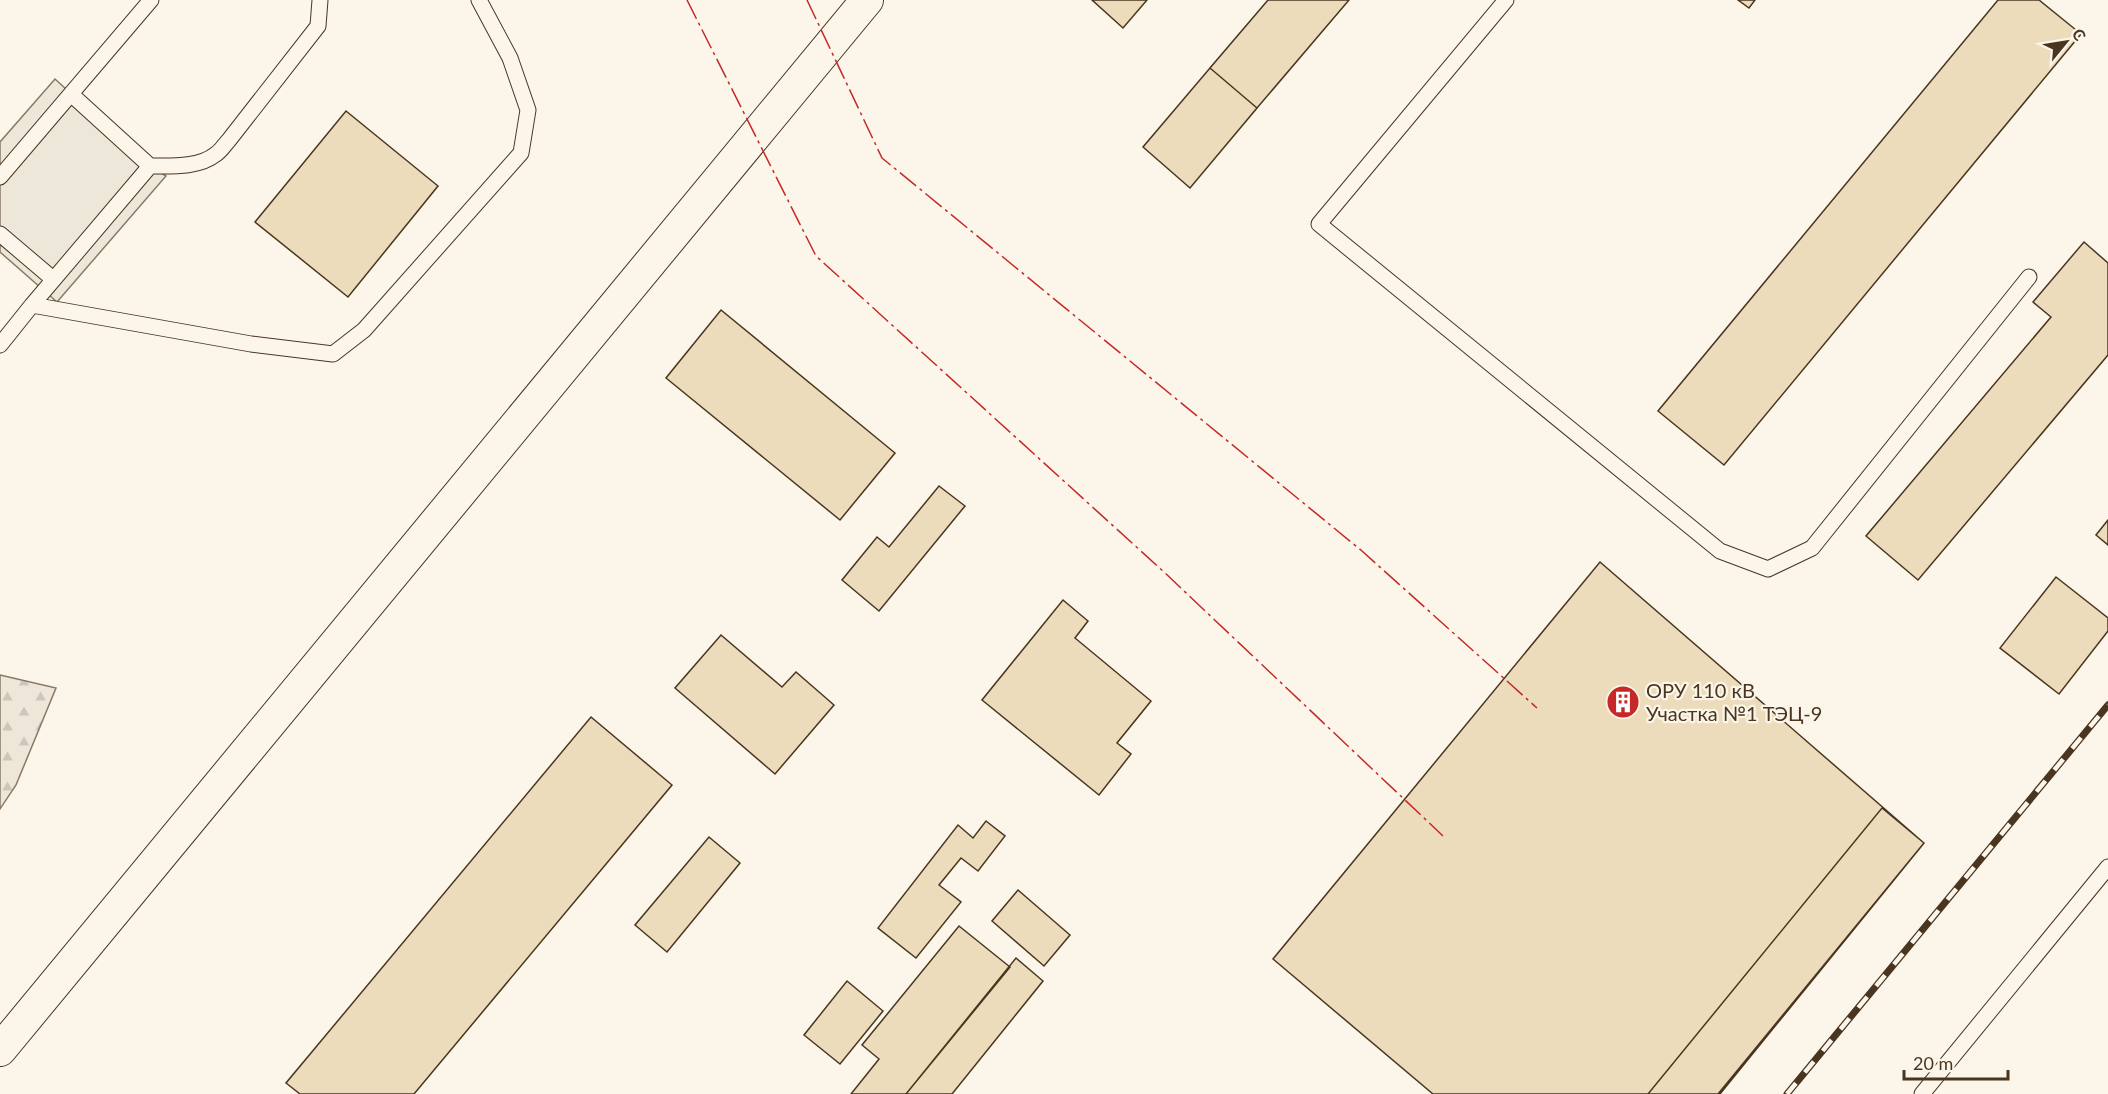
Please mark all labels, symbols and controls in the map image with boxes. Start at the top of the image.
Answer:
north arrow [2036,12,2096,72]
text: С [2069,25,2091,44]
place label: ОРУ 110 кВ Участка №1 ТЭЦ-9 [1646,678,1822,725]
building icon: ОРУ 110 кВ Участка №1 ТЭЦ-9 [1605,684,1641,720]
scale bar [1904,1043,2008,1081]
text: 20 m [1913,1052,1953,1074]

